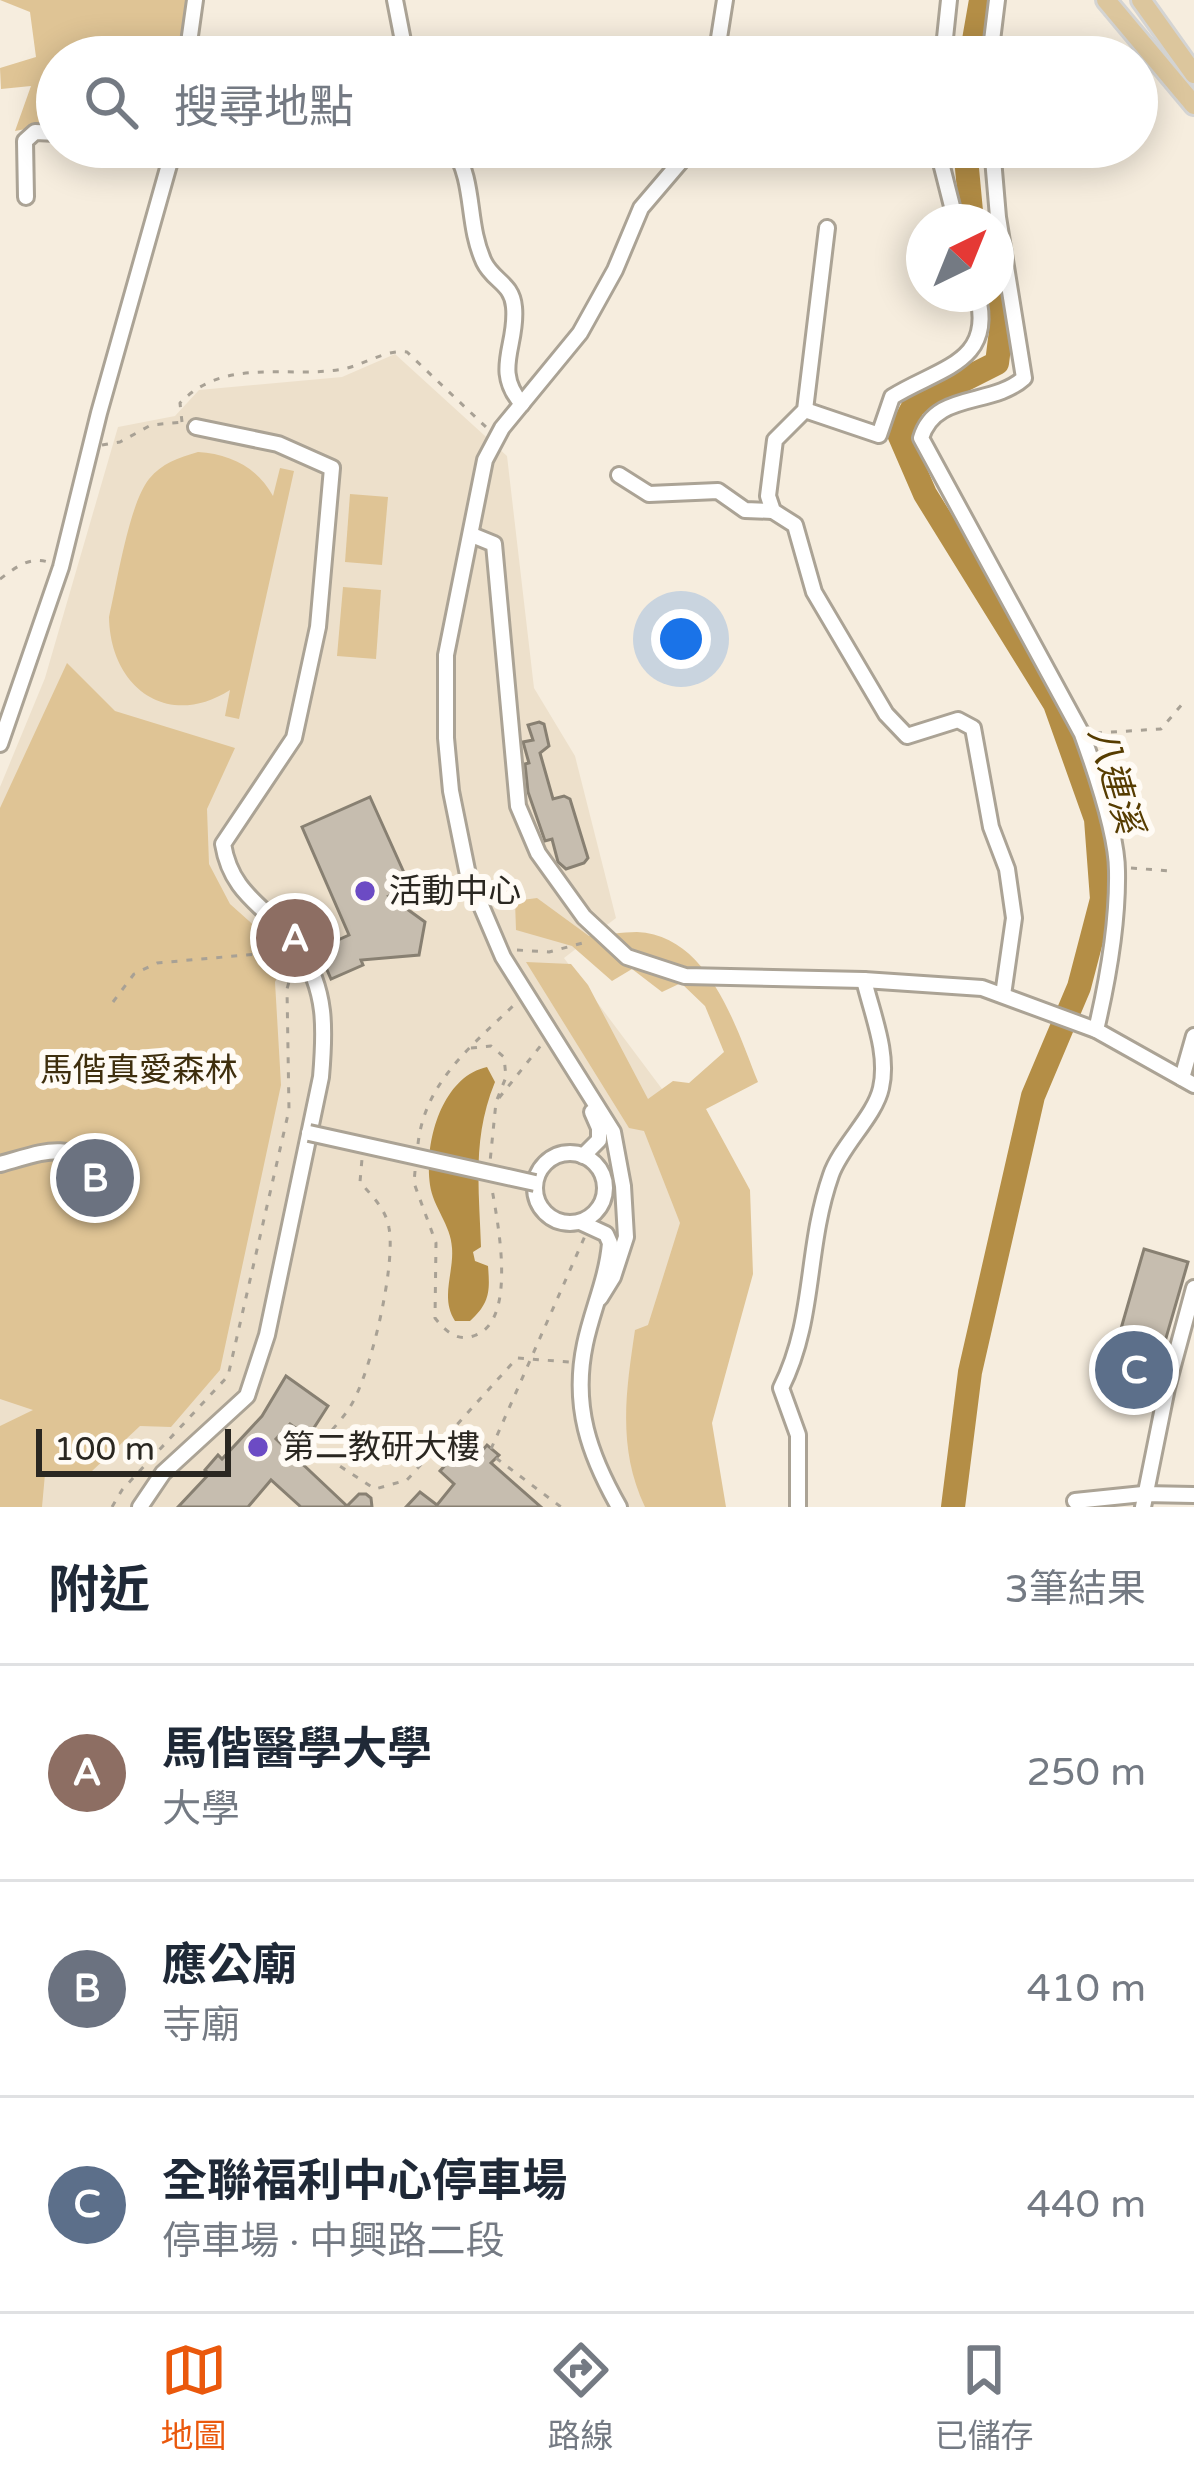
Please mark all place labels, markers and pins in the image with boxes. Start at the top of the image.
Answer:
place label: 活動中心 [389,872,521,911]
marker: 活動中心 [352,878,378,904]
pin: A [256,893,334,983]
pin: B [56,1133,134,1223]
pin: C [1095,1325,1173,1415]
place label: 第二教研大樓 [282,1428,480,1467]
marker: 第二教研大樓 [245,1434,271,1460]

